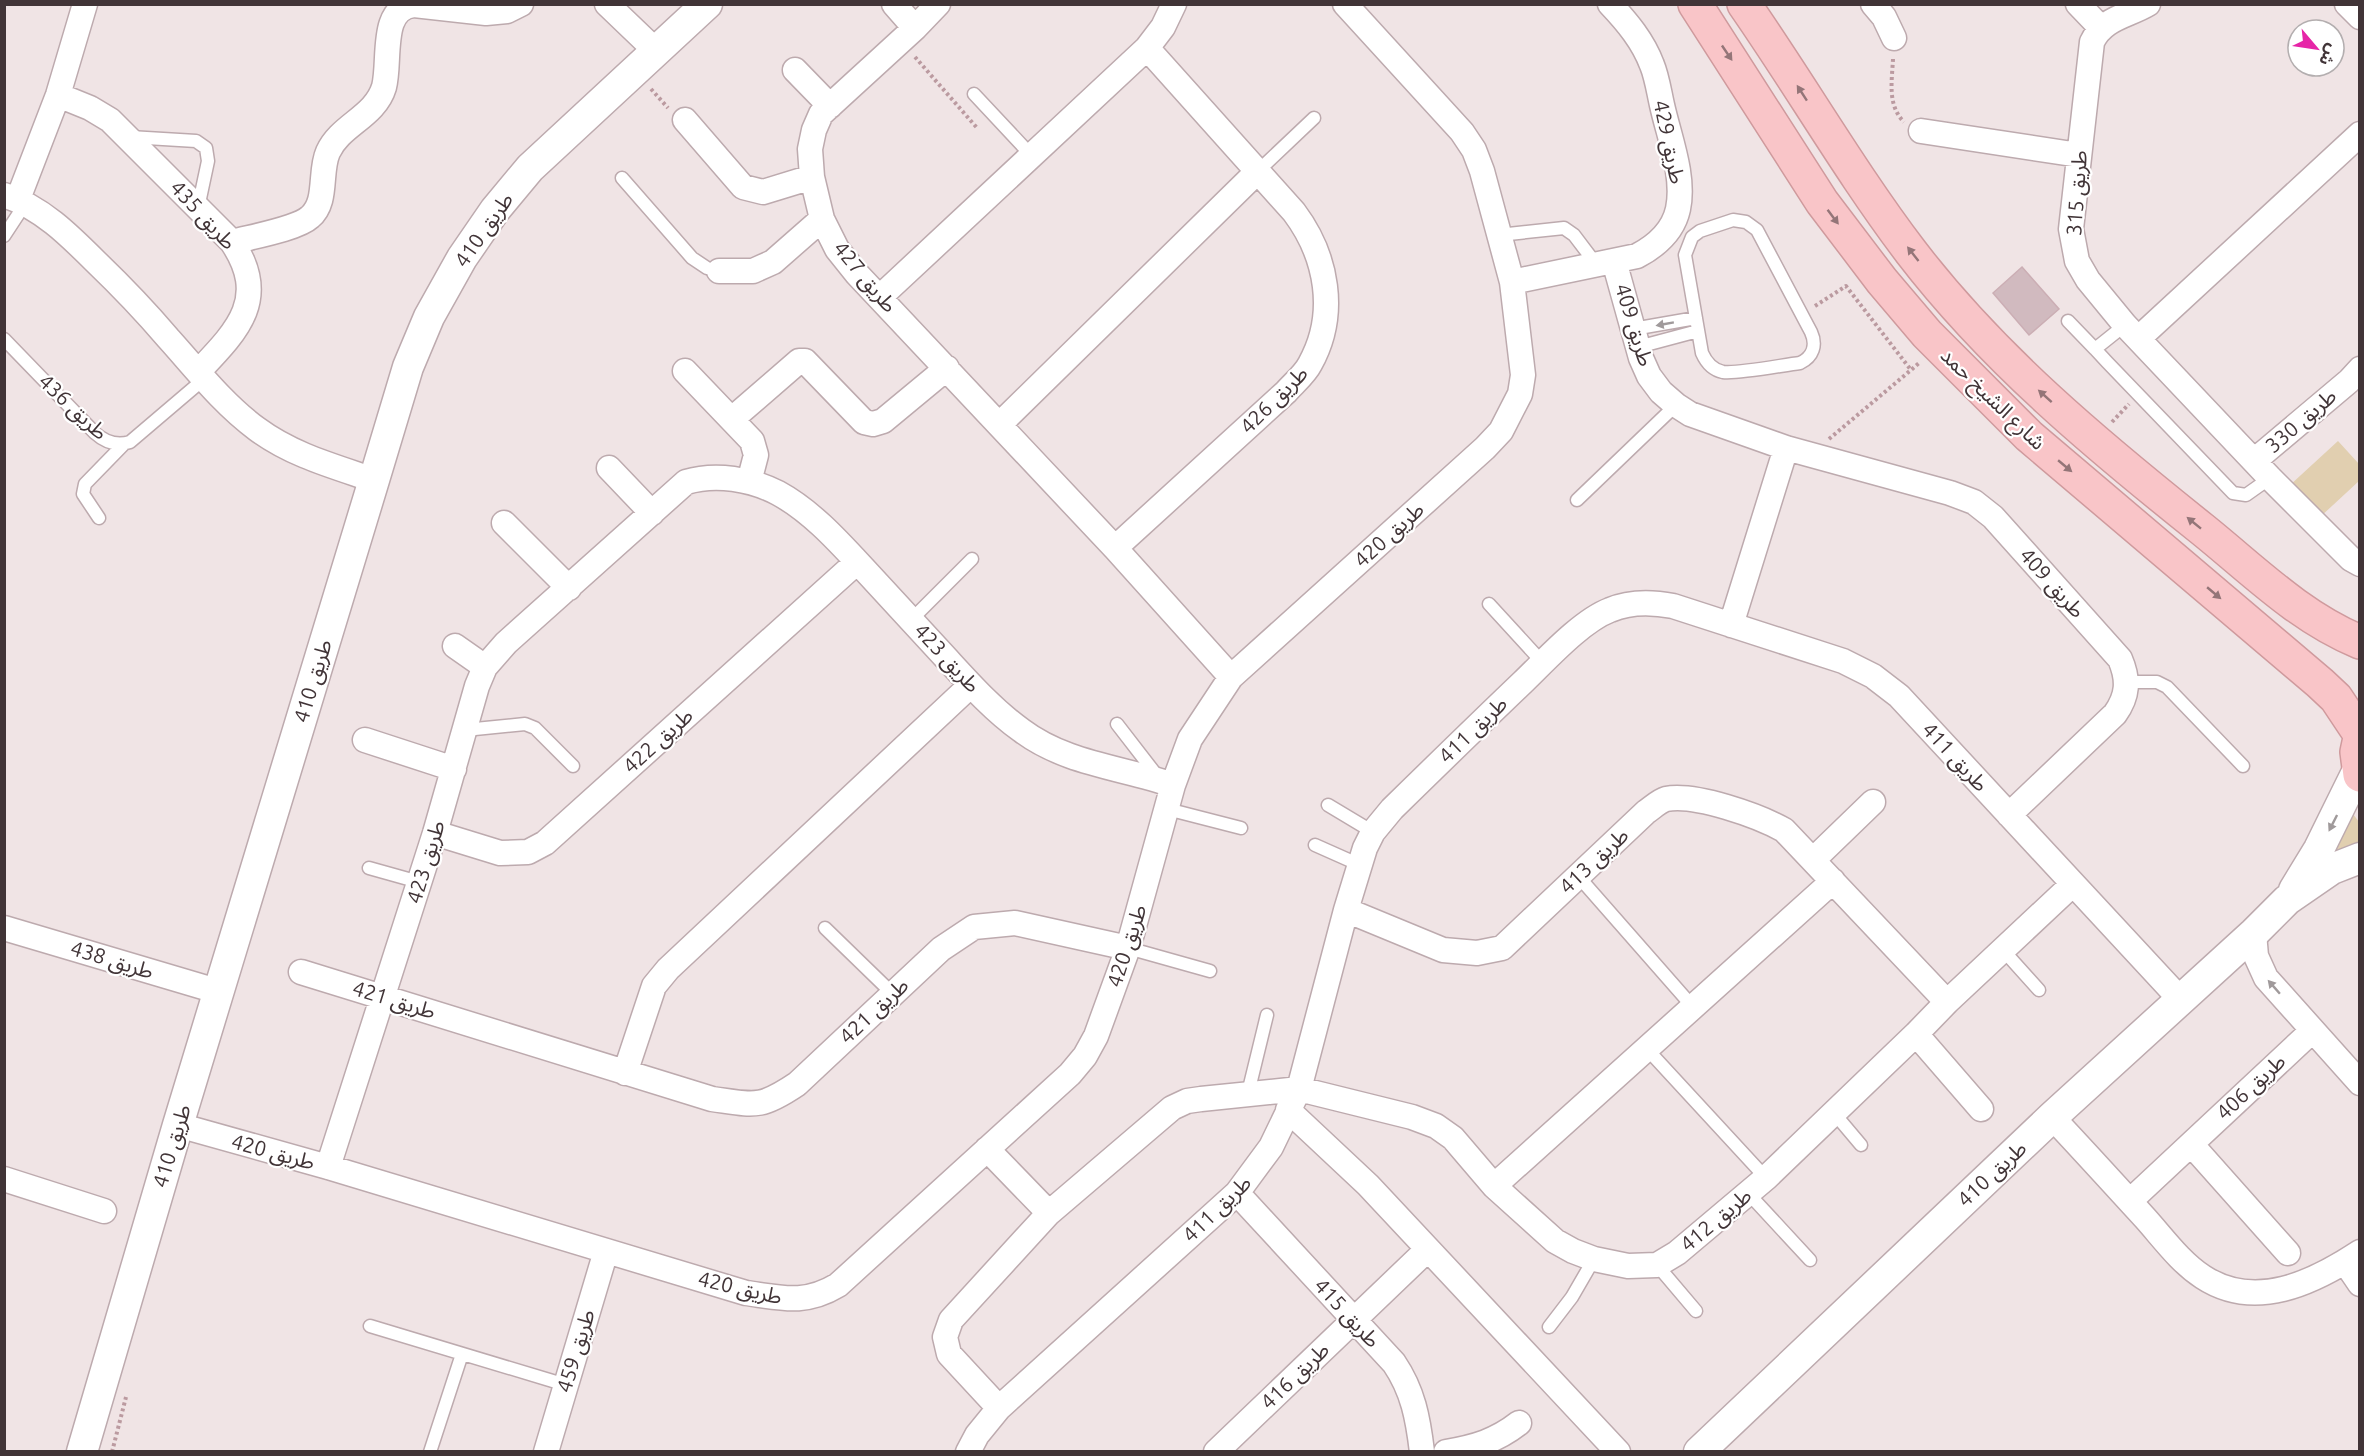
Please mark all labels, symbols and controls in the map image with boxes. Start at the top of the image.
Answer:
north arrow [2286,18,2346,78]
text: ش [2315,41,2342,69]
one-way arrow [1721,45,1732,61]
one-way arrow [1796,85,1807,101]
street label: طريق 429 [1647,97,1691,187]
street label: طريق 315 [2061,149,2093,237]
street label: طريق 435 [164,175,242,255]
street label: طريق 410 [449,188,519,272]
one-way arrow [1826,209,1839,225]
street label: طريق 427 [828,236,902,318]
one-way arrow [1907,246,1919,261]
street label: طريق 409 [1609,280,1659,370]
one-way arrow [1655,319,1674,328]
street label: شارع الشيخ حمد [1934,342,2051,457]
street label: طريق 426 [1235,361,1313,439]
street label: طريق 436 [33,368,113,446]
street label: طريق 330 [2260,383,2342,459]
one-way arrow [2038,390,2053,403]
one-way arrow [2057,460,2073,473]
street label: طريق 420 [1349,497,1429,573]
one-way arrow [2186,517,2201,529]
street label: طريق 409 [2014,543,2090,623]
one-way arrow [2206,586,2222,599]
street label: طريق 423 [908,618,986,698]
street label: طريق 410 [288,636,338,726]
street label: طريق 411 [1433,691,1513,769]
street label: طريق 422 [618,703,698,779]
street label: طريق 411 [1916,717,1994,797]
one-way arrow [2328,814,2338,831]
street label: طريق 423 [401,817,451,907]
street label: طريق 413 [1554,822,1634,900]
street label: طريق 420 [1101,901,1153,991]
street label: طريق 438 [67,935,157,985]
street label: طريق 421 [834,972,914,1050]
street label: طريق 421 [349,975,439,1025]
one-way arrow [2268,980,2281,995]
street label: طريق 406 [2211,1048,2291,1126]
street label: طريق 410 [147,1101,197,1191]
street label: طريق 420 [228,1128,318,1176]
street label: طريق 410 [1952,1135,2032,1213]
street label: طريق 411 [1177,1170,1257,1248]
street label: طريق 412 [1675,1183,1757,1257]
street label: طريق 420 [695,1266,785,1310]
street label: طريق 415 [1308,1273,1386,1353]
street label: طريق 459 [551,1306,601,1396]
street label: طريق 416 [1255,1337,1335,1415]

